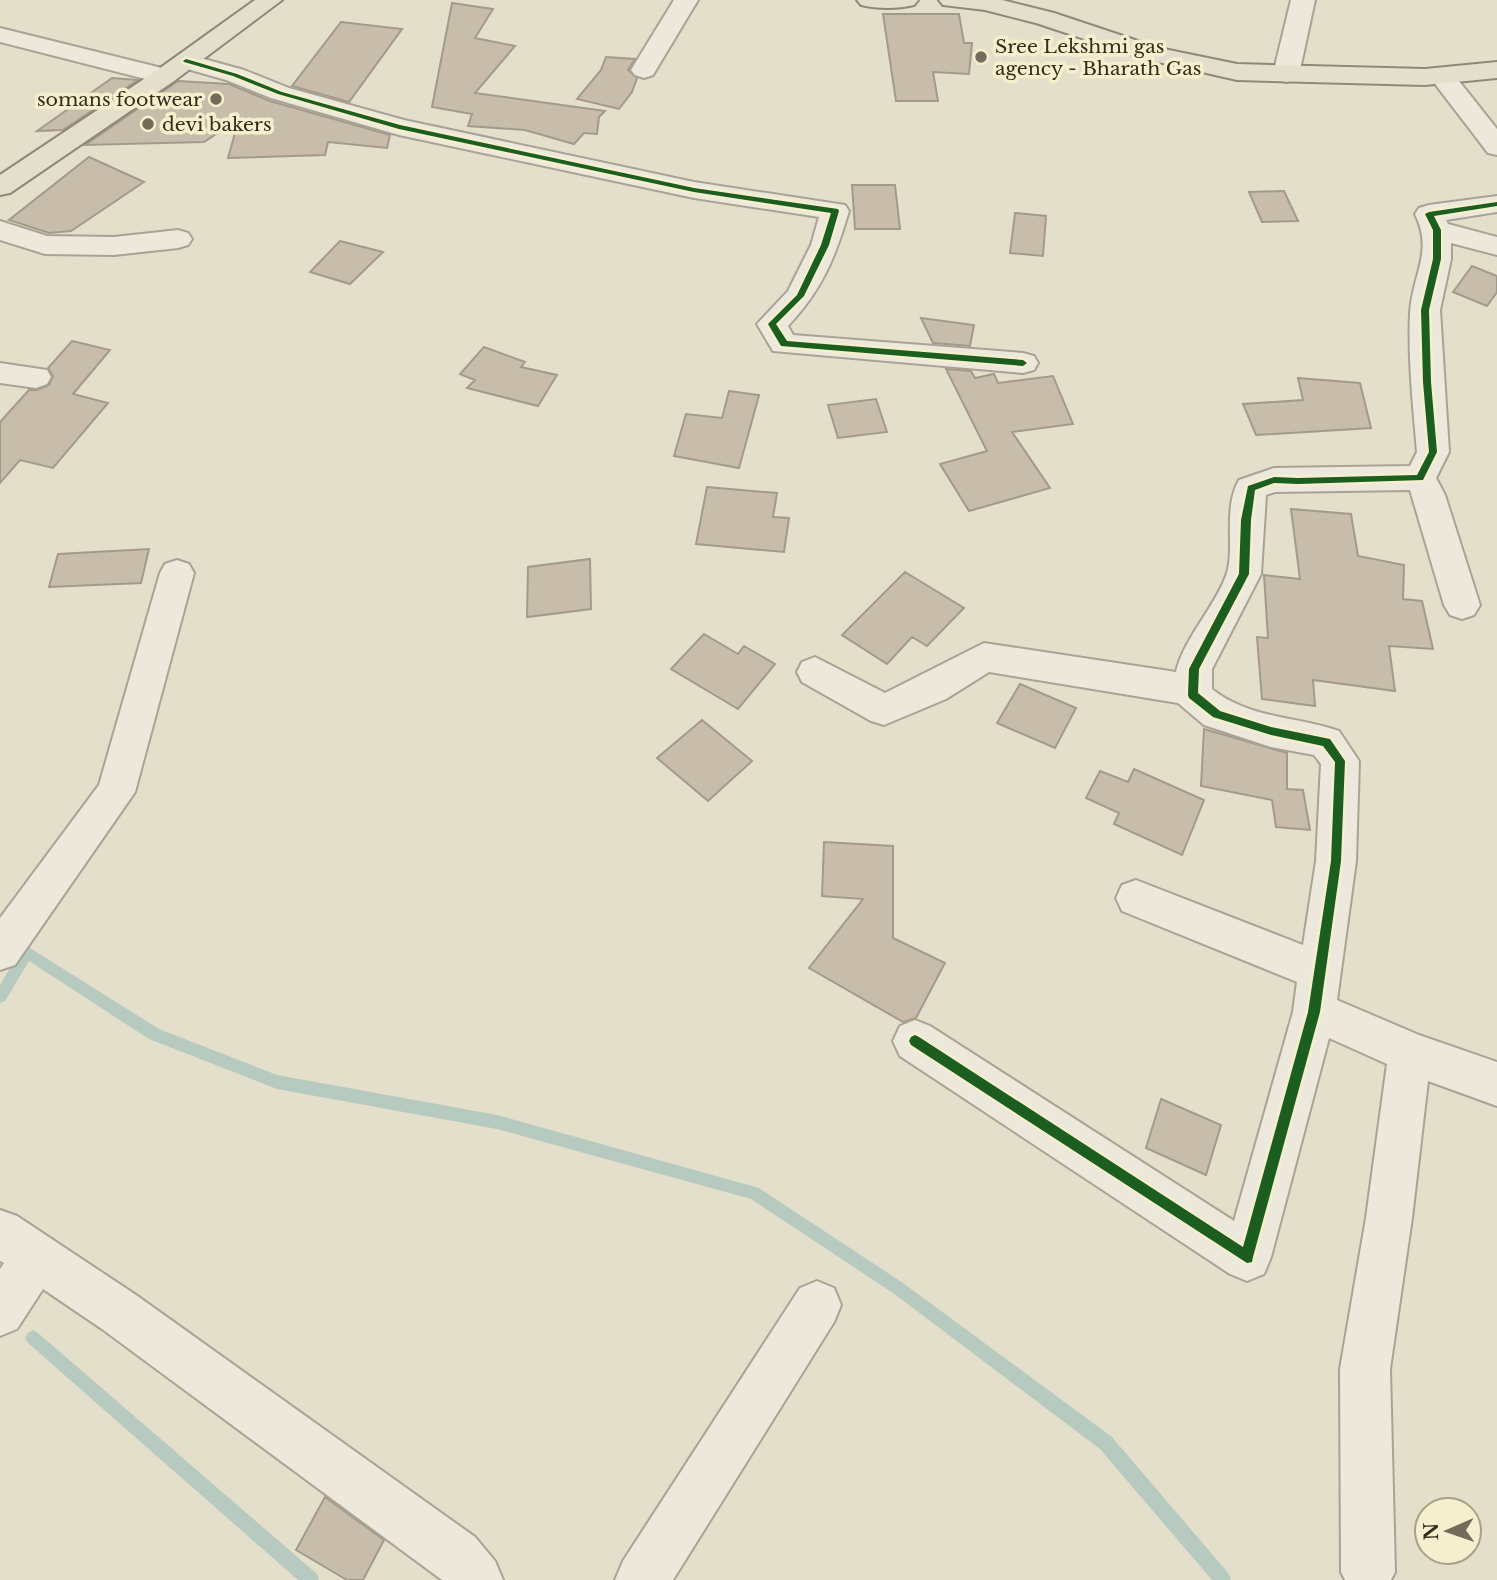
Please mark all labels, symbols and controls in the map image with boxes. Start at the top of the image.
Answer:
place label: Sree Lekshmi gas agency - Bharath Gas [995,35,1201,80]
marker: Sree Lekshmi gas agency - Bharath Gas [973,49,989,65]
place label: somans footwear [37,88,202,111]
marker: somans footwear [208,91,224,107]
place label: devi bakers [162,113,272,136]
marker: devi bakers [140,116,156,132]
north arrow [1413,1496,1483,1566]
text: N [1420,1522,1443,1541]

